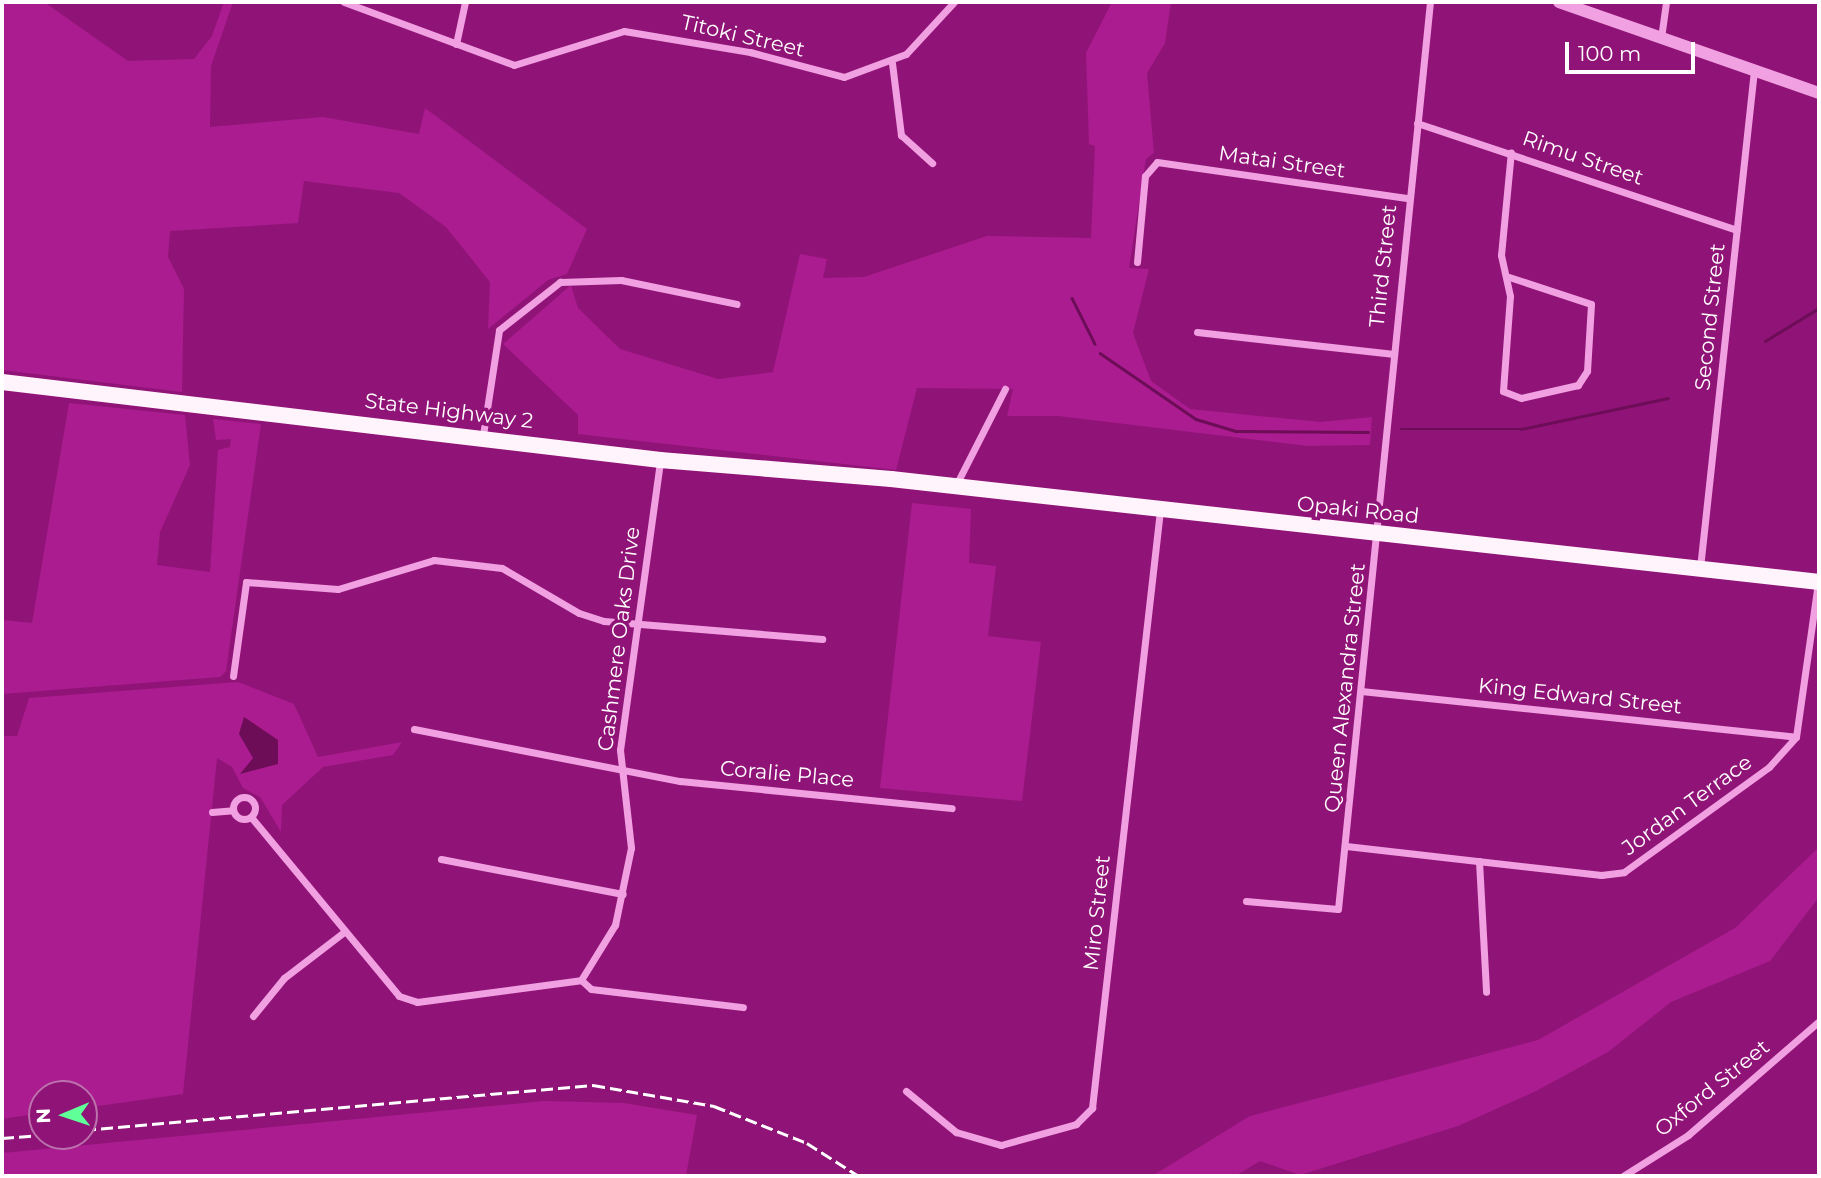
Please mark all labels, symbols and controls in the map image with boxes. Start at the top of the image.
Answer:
street label: Titoki Street [679,10,807,62]
scale bar [1569,28,1699,72]
text: 100 m [1578,41,1641,66]
street label: Rimu Street [1519,126,1647,190]
street label: Matai Street [1217,141,1347,183]
street label: Third Street [1364,203,1402,329]
street label: Second Street [1690,242,1730,392]
street label: State Highway 2 [363,388,535,434]
street label: Opaki Road [1296,491,1420,529]
street label: Cashmere Oaks Drive [593,525,645,753]
street label: Queen Alexandra Street [1319,562,1371,814]
street label: King Edward Street [1477,673,1683,719]
street label: Jordan Terrace [1617,749,1757,861]
street label: Coralie Place [719,756,855,792]
street label: Miro Street [1078,854,1116,972]
street label: Oxford Street [1650,1034,1774,1142]
north arrow [28,1080,98,1150]
text: N [32,1108,55,1124]

